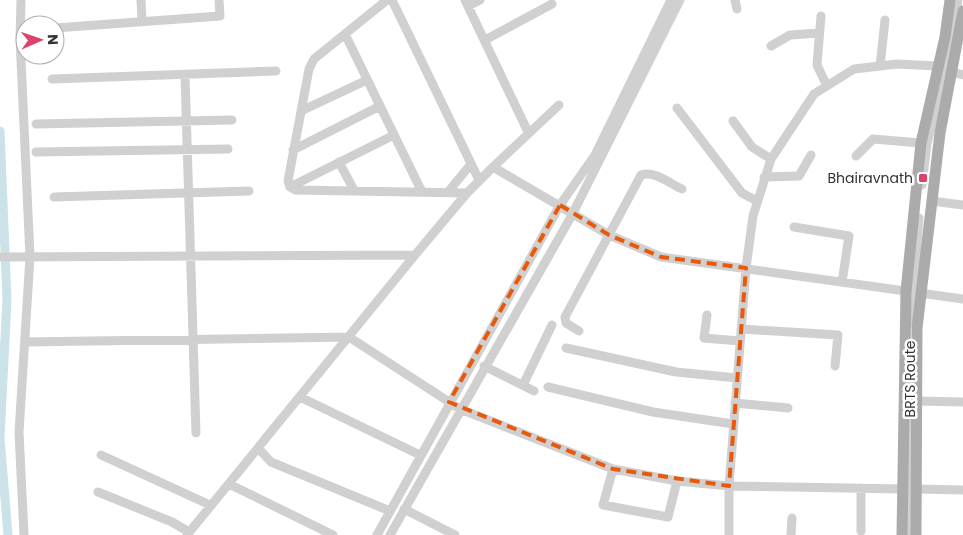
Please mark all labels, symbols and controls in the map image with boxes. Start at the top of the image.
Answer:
north arrow [15,15,65,65]
text: N [43,34,63,45]
place label: Bhairavnath [828,168,913,188]
marker: Bhairavnath [917,172,929,184]
street label: BRTS Route [900,340,920,417]

